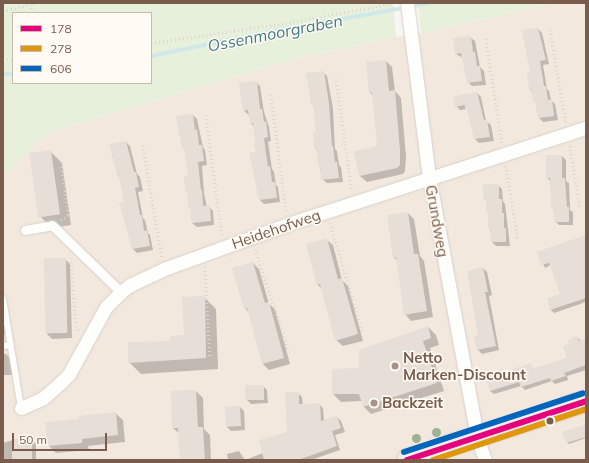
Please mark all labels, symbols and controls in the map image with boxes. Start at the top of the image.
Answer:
water label: Ossenmoorgraben [206,11,344,55]
legend [12,12,152,84]
text: 178 [50,21,72,36]
text: 278 [50,41,72,56]
text: 606 [50,61,72,76]
street label: Grundweg [422,183,452,259]
street label: Heidehofweg [229,205,323,253]
place label: Netto Marken-Discount [403,348,526,383]
marker: Netto Marken-Discount [390,361,400,371]
place label: Backzeit [382,394,443,412]
marker: Backzeit [369,398,379,408]
unlabelled marker [545,416,555,426]
scale bar [14,425,109,451]
text: 50 m [19,432,47,447]

